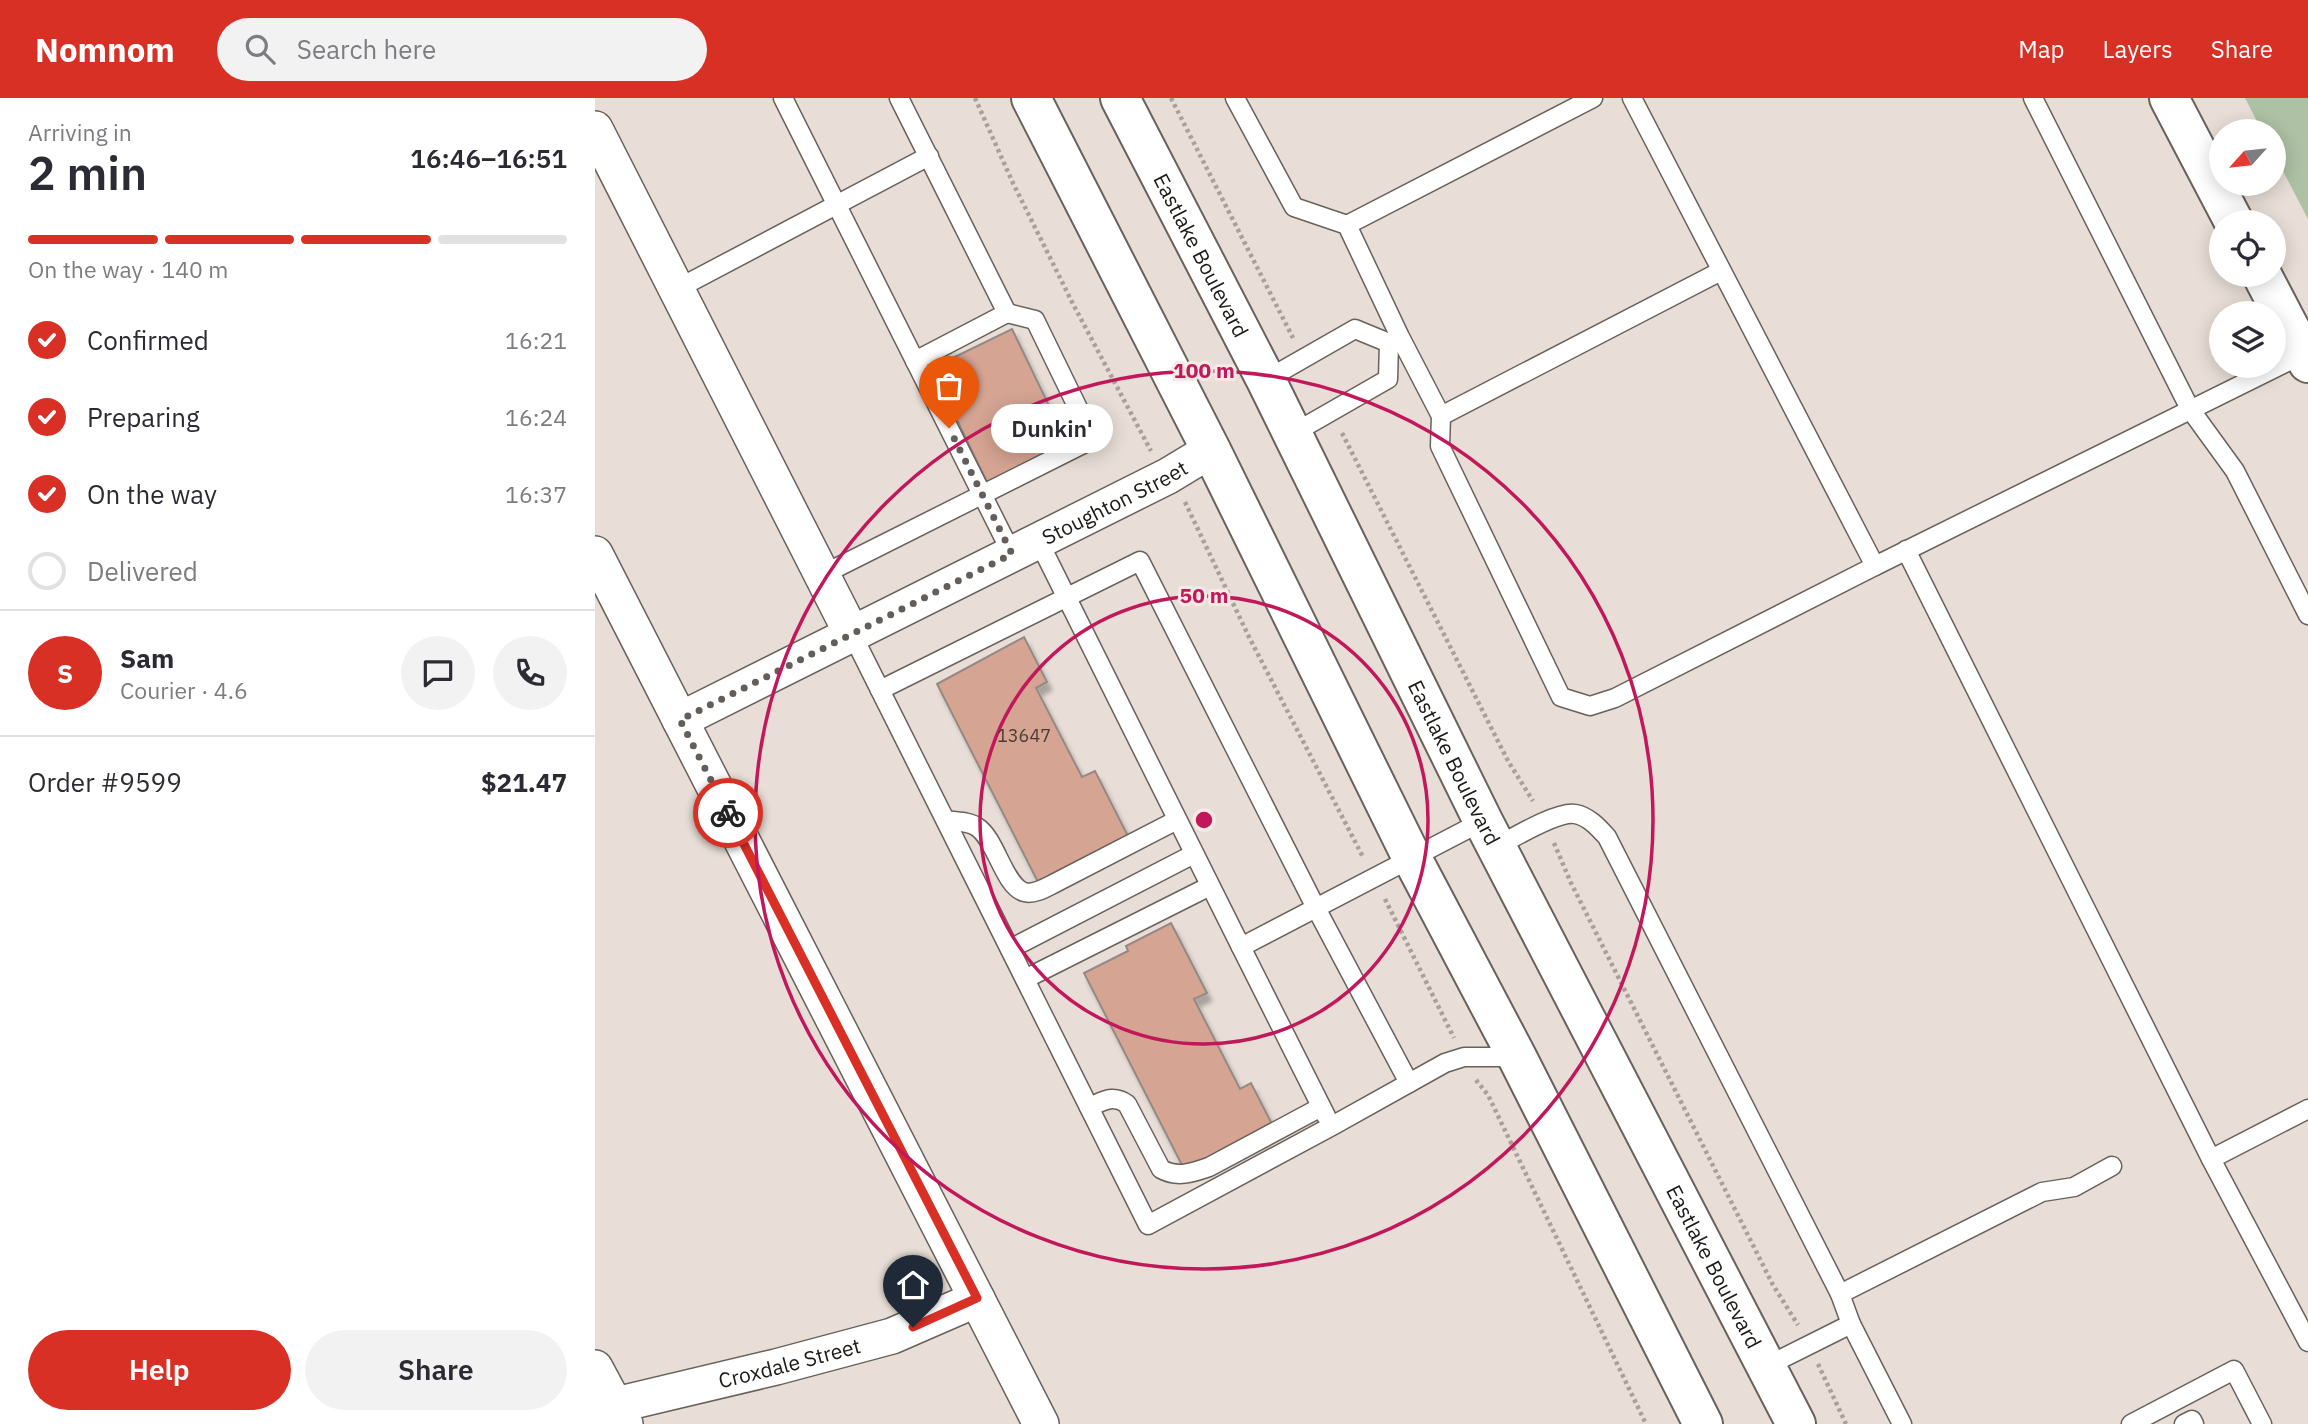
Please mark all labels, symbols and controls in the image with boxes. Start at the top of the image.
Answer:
search box [217,18,707,81]
text: Nomnom [35,28,175,71]
icon: search [241,30,279,68]
text: Search here [297,32,436,66]
text: Map [2018,33,2065,65]
text: Layers [2103,33,2173,65]
text: Share [2211,33,2273,65]
text: Arriving in [28,117,132,147]
north arrow [2209,119,2285,196]
map controls [2209,119,2286,378]
text: 16:46–16:51 [410,141,567,175]
text: 2 min [28,143,147,203]
street label: Eastlake Boulevard [1147,168,1255,342]
button: locate [2209,210,2286,287]
text: On the way · 140 m [28,254,228,284]
button: layers [2209,301,2286,378]
icon: check [28,321,66,359]
text: Confirmed [87,323,209,357]
text: 16:21 [505,325,567,355]
pin [919,356,979,428]
text: 100 m [1173,356,1235,384]
icon: bag [930,367,968,405]
icon: check [28,398,66,436]
text: Preparing [87,400,200,434]
text: 16:24 [505,402,567,432]
callout: Dunkin' [991,404,1113,452]
text: Dunkin' [1011,413,1093,443]
street label: Stoughton Street [1037,454,1193,551]
icon: check [28,475,66,513]
text: On the way [87,477,217,511]
text: 16:37 [505,479,567,509]
text: Delivered [87,554,198,588]
text: 50 m [1180,581,1228,609]
button: chat [401,636,475,710]
button: phone [493,636,567,710]
text: Sam [120,641,174,675]
text: S [57,656,73,690]
text: Courier · 4.6 [120,675,248,705]
street label: Eastlake Boulevard [1402,675,1507,850]
house number: 13647 [997,724,1051,747]
text: Order #9599 [28,765,182,799]
text: $21.47 [481,765,567,799]
courier [693,778,763,848]
icon: bike [709,794,747,832]
centre of rings [1192,808,1216,832]
street label: Eastlake Boulevard [1660,1180,1768,1353]
pin [883,1255,943,1327]
icon: home [894,1266,932,1304]
button: Help [28,1330,291,1410]
button: Share [305,1330,567,1410]
street label: Croxdale Street [715,1331,864,1394]

